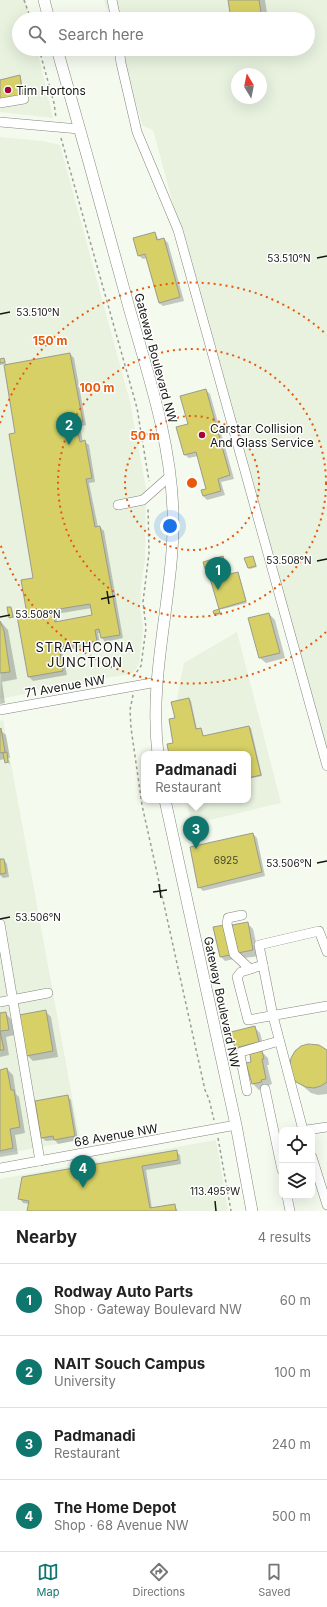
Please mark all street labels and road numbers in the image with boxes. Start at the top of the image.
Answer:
street label: Gateway Boulevard NW [131,291,181,425]
street label: 71 Avenue NW [24,672,107,700]
street label: Gateway Boulevard NW [201,935,243,1069]
street label: 68 Avenue NW [73,1120,159,1150]

